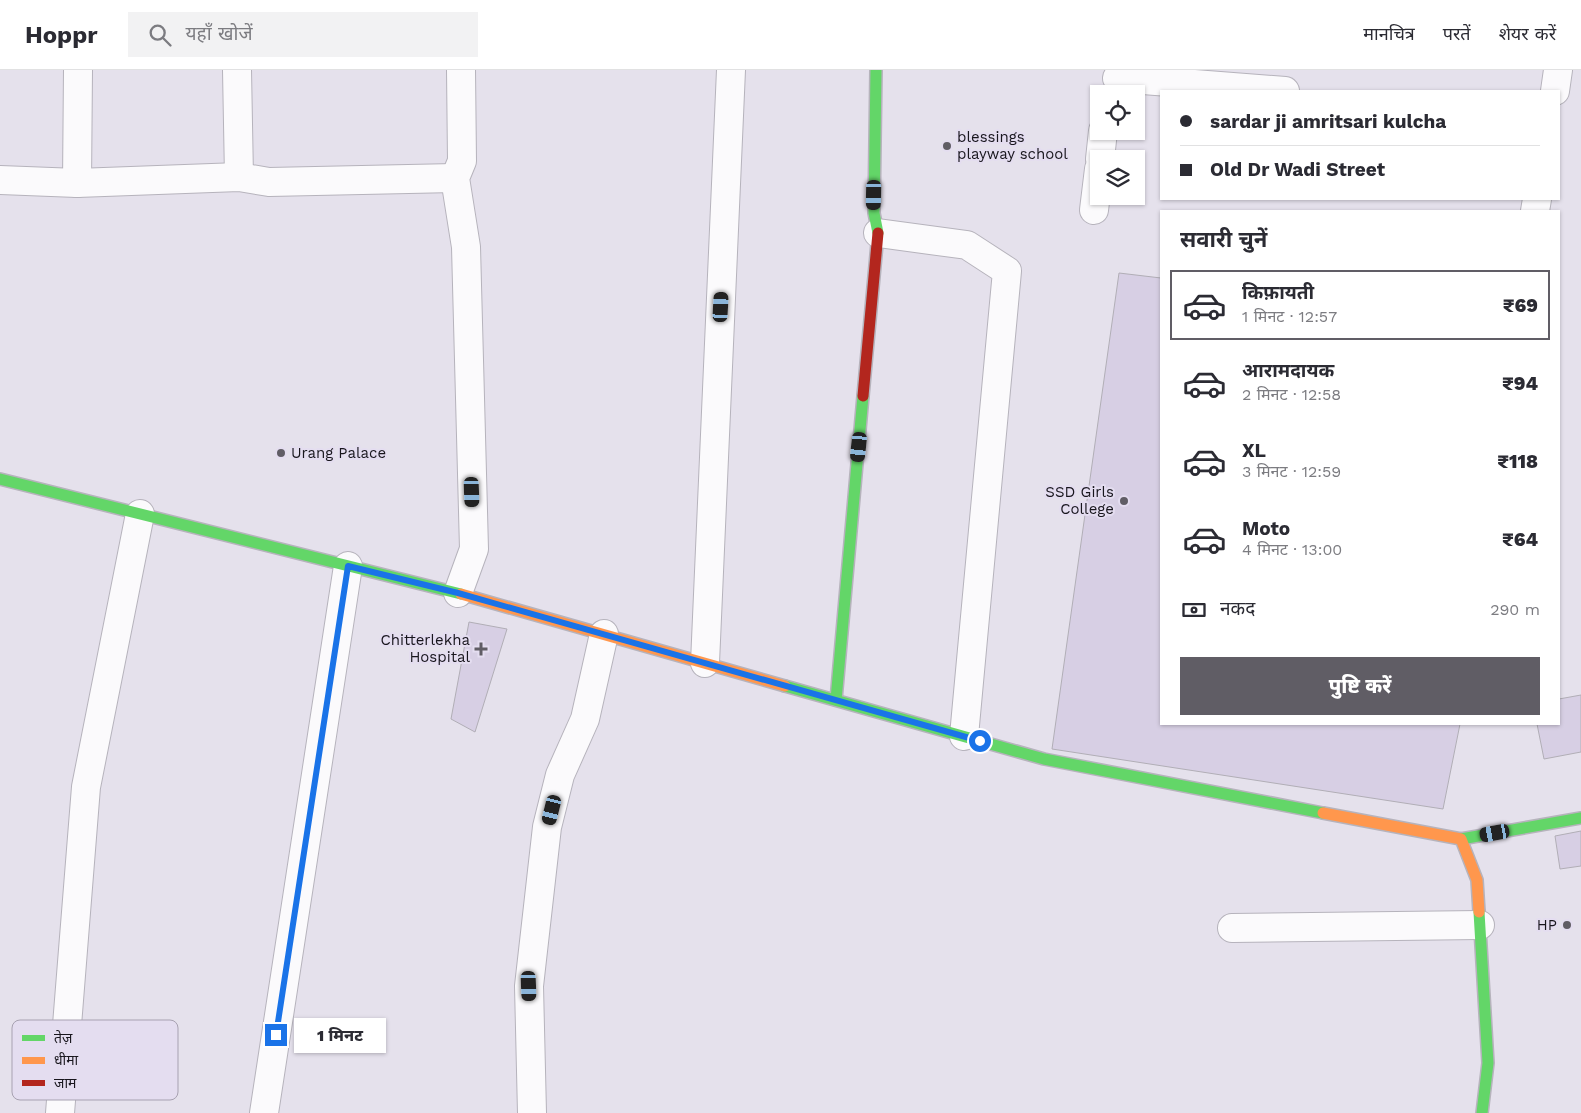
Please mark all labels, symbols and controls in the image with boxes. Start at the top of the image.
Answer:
search box [128,12,478,57]
text: Hoppr [25,21,98,49]
icon: search [146,21,174,49]
text: यहाँ खोजें [186,22,253,45]
text: मानचित्र [1363,23,1415,44]
text: परतें [1443,23,1471,44]
text: शेयर करें [1499,23,1556,44]
map controls [1090,85,1145,205]
button: locate [1090,85,1145,140]
text: sardar ji amritsari kulcha [1210,110,1446,133]
place label: blessings playway school [957,128,1068,163]
marker: blessings playway school [941,140,953,152]
button: layers [1090,150,1145,205]
text: Old Dr Wadi Street [1210,158,1385,181]
car [866,180,881,210]
text: सवारी चुनें [1180,227,1267,252]
text: किफ़ायती [1242,281,1314,304]
icon: car [1182,283,1227,328]
car [712,292,729,322]
text: ₹69 [1503,294,1538,317]
text: 1 मिनट · 12:57 [1242,307,1337,326]
text: आरामदायक [1242,359,1334,382]
icon: car [1182,361,1227,406]
text: ₹94 [1502,372,1538,395]
text: 2 मिनट · 12:58 [1242,385,1341,404]
car [849,431,868,463]
icon: car [1182,439,1227,484]
text: XL [1242,439,1266,462]
place label: Urang Palace [291,444,386,462]
marker: Urang Palace [275,447,287,459]
text: ₹118 [1497,450,1538,473]
text: 3 मिनट · 12:59 [1242,462,1341,481]
car [463,477,480,507]
place label: SSD Girls College [1045,483,1114,518]
marker: SSD Girls College [1118,495,1130,507]
icon: car [1182,517,1227,562]
text: Moto [1242,517,1290,540]
text: ₹64 [1502,528,1538,551]
text: 4 मिनट · 13:00 [1242,540,1342,559]
icon: cash [1180,596,1208,624]
text: नकद [1220,597,1255,620]
text: 290 m [1490,600,1540,619]
place label: Chitterlekha Hospital [381,631,471,666]
marker: Chitterlekha Hospital [474,642,488,656]
button: पुष्टि करें [1180,657,1540,715]
route start [969,730,991,752]
car [541,794,562,826]
car [1478,823,1511,843]
place label: HP [1537,916,1557,934]
marker: HP [1561,919,1573,931]
car [520,971,537,1001]
callout: 1 मिनट [294,1018,386,1052]
legend [12,1020,178,1100]
route end [265,1024,287,1046]
text: 1 मिनट [317,1026,363,1045]
text: तेज़ [54,1029,73,1046]
text: धीमा [54,1052,79,1068]
text: जाम [54,1075,77,1091]

